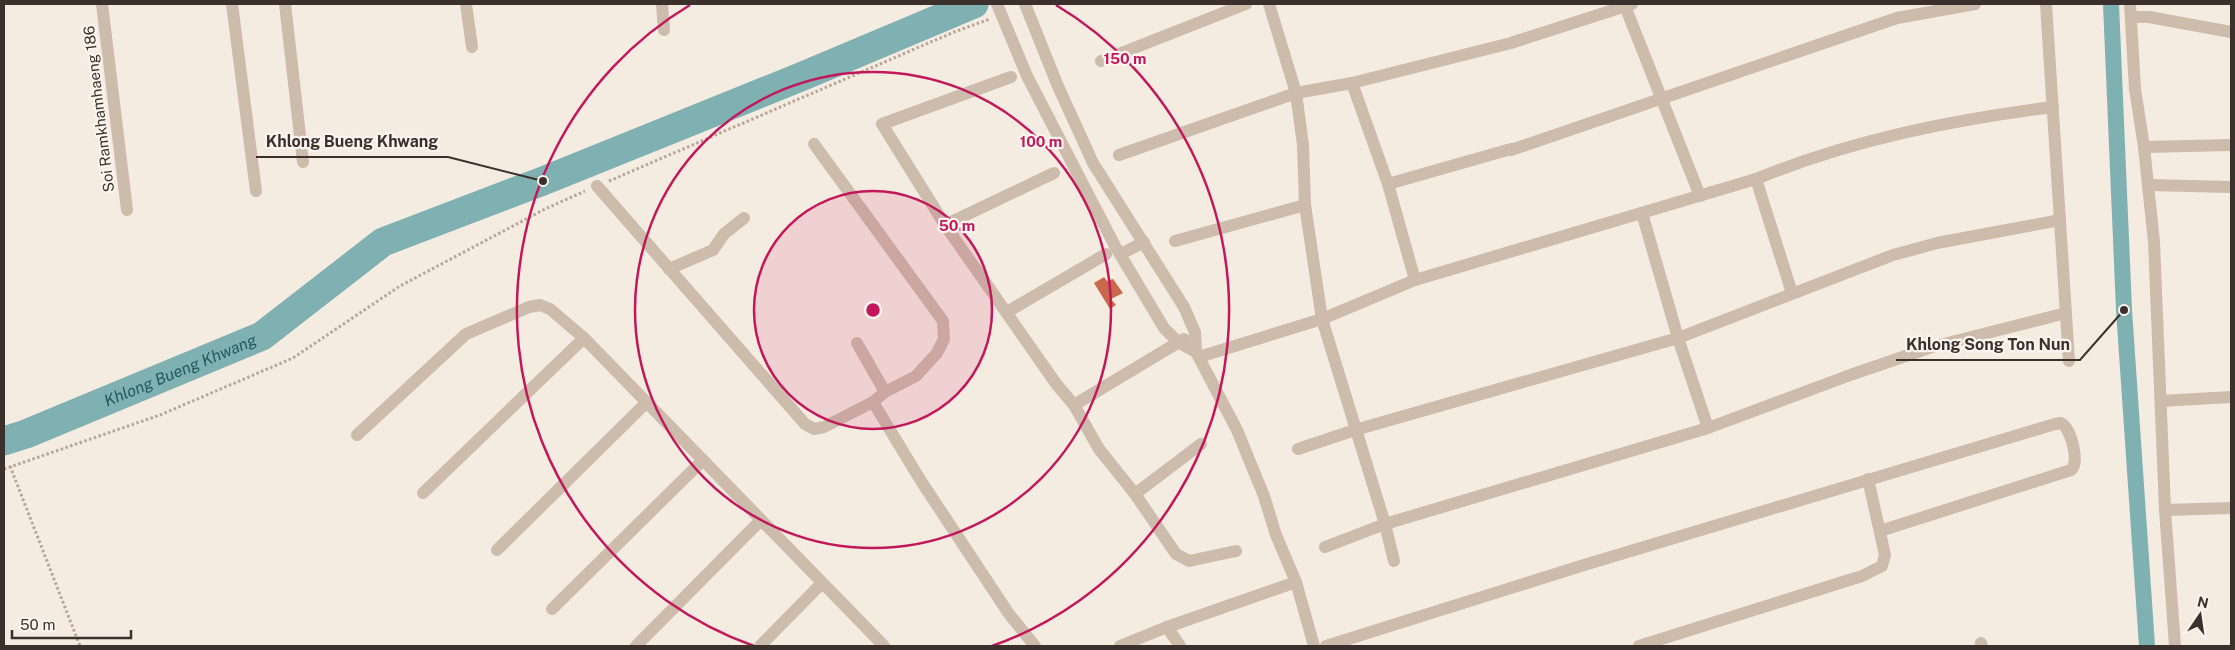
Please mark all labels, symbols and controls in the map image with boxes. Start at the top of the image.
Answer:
street label: Soi Ramkhamhaeng 186 [80,25,117,193]
text: 150 m [1103,50,1147,67]
callout: Khlong Bueng Khwang [256,126,448,157]
text: Khlong Bueng Khwang [266,132,438,151]
text: 100 m [1020,133,1062,150]
text: 50 m [939,217,975,234]
centre of rings [864,301,882,319]
callout: Khlong Song Ton Nun [1896,329,2080,360]
water label: Khlong Bueng Khwang [101,330,260,411]
text: Khlong Song Ton Nun [1906,335,2070,354]
north arrow [2175,590,2225,640]
text: N [2196,593,2210,611]
scale bar [12,608,131,640]
text: 50 m [20,616,55,633]

